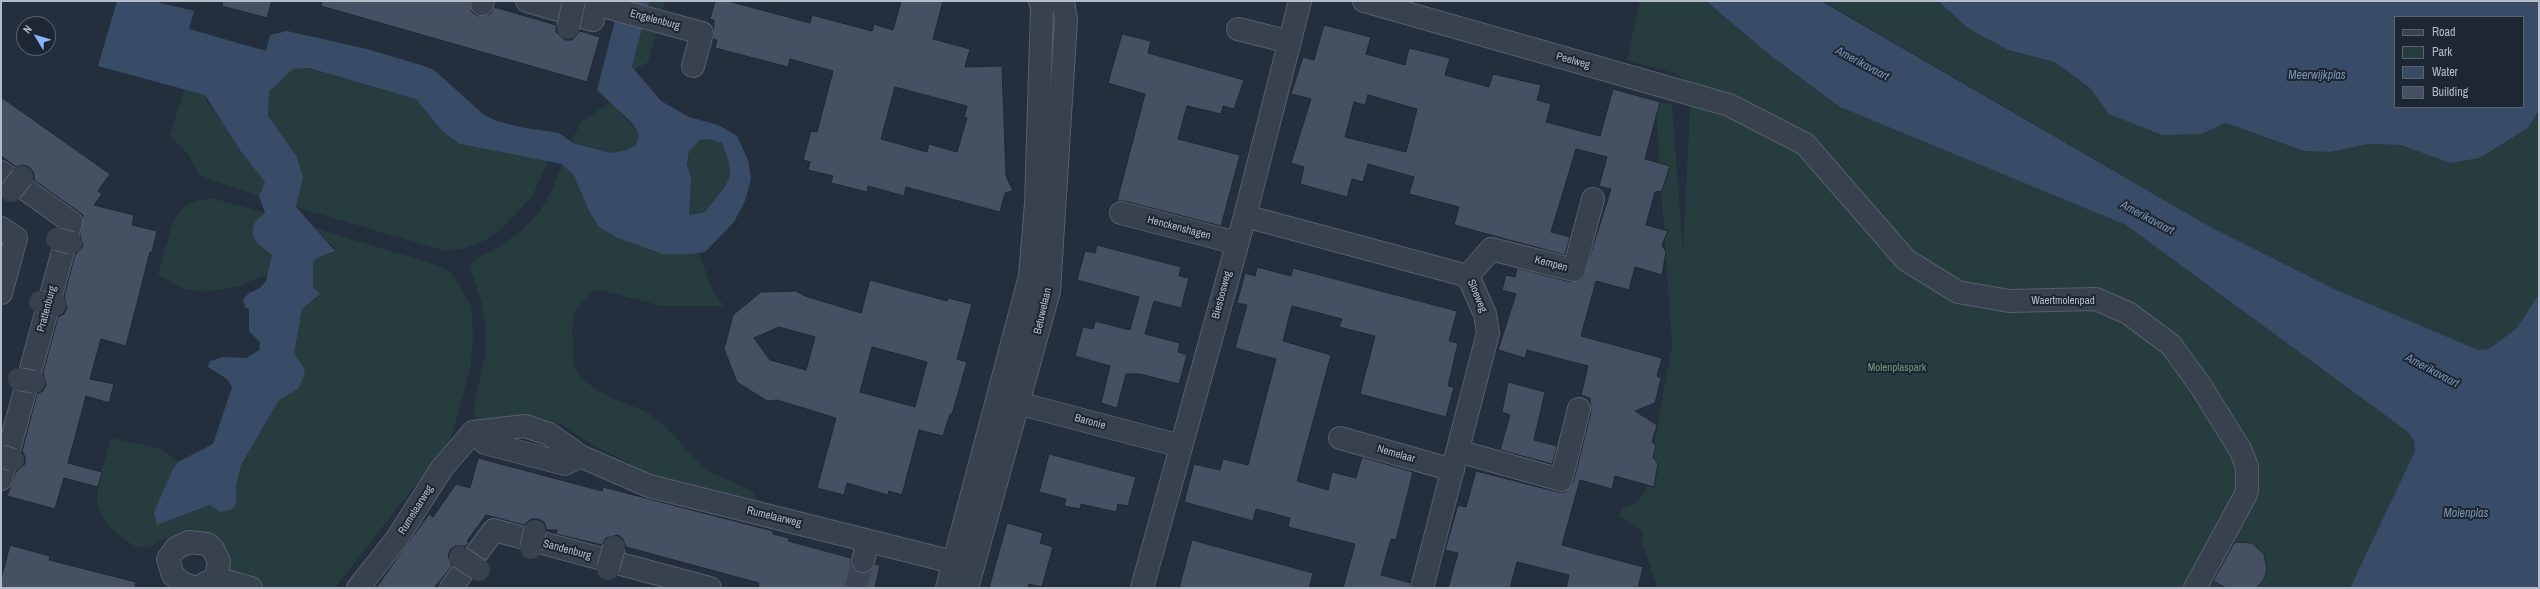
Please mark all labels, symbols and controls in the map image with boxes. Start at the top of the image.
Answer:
street label: Engelenburg [629,7,681,33]
north arrow [16,16,56,56]
legend [2394,16,2524,108]
text: N [20,22,35,36]
text: Road [2432,24,2456,40]
water label: Amerikavaart [1833,44,1891,84]
text: Park [2432,44,2452,60]
street label: Peelweg [1555,50,1591,72]
text: Water [2432,64,2458,80]
water label: Meerwijkplas [2288,69,2346,83]
text: Building [2432,84,2468,100]
water label: Amerikavaart [2118,198,2176,238]
street label: Henckenshagen [1146,213,1212,243]
street label: Kempen [1533,253,1569,275]
street label: Biesbosweg [1209,270,1235,320]
street label: Sloeweg [1464,277,1490,315]
street label: Prattenburg [35,285,59,333]
street label: Betuwelaan [1031,287,1055,335]
street label: Waertmolenpad [2031,294,2095,308]
water label: Amerikavaart [2403,351,2461,391]
park label: Molenplaspark [1868,361,1926,375]
street label: Baronie [1073,412,1107,432]
street label: Nemelaar [1375,442,1417,466]
street label: Rumelaarweg [396,483,436,537]
street label: Rumelaarweg [745,504,803,530]
water label: Molenplas [2444,507,2488,521]
street label: Sandenburg [542,537,592,563]

